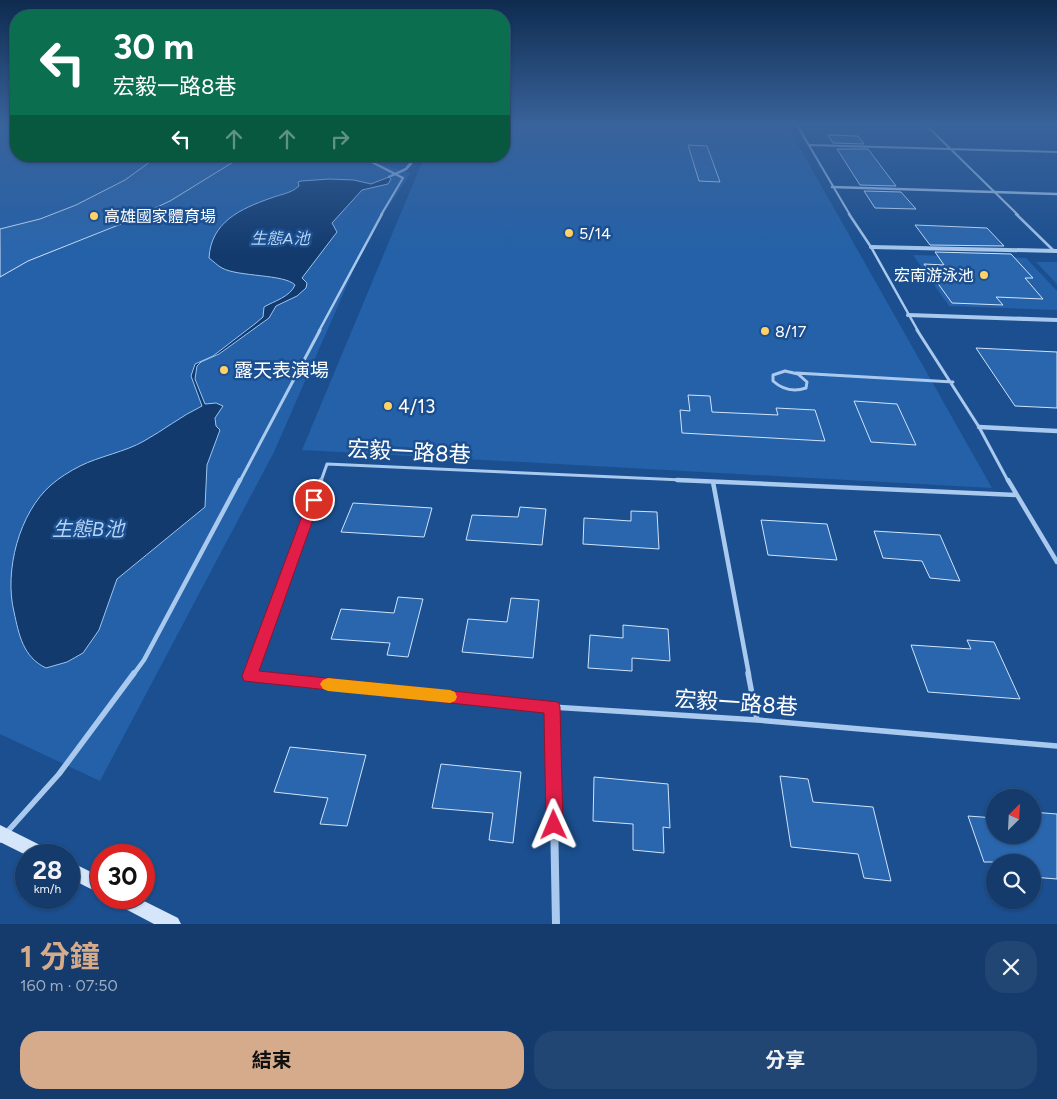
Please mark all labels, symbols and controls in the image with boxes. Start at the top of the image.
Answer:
text: 30 m [113,26,194,68]
icon: left [30,30,95,95]
text: 宏毅一路8巷 [113,73,237,100]
icon: left [167,125,195,153]
icon: ahead [220,125,248,153]
icon: ahead [273,125,301,153]
icon: right [326,125,354,153]
place label: 高雄國家體育場 [104,207,216,226]
marker: 高雄國家體育場 [88,210,100,222]
place label: 5/14 [579,224,611,243]
marker: 5/14 [563,227,575,239]
water label: 生態A池 [251,229,311,248]
place label: 宏南游泳池 [894,266,974,285]
marker: 宏南游泳池 [978,269,990,281]
place label: 8/17 [775,322,807,341]
marker: 8/17 [759,325,771,337]
place label: 露天表演場 [234,359,329,382]
marker: 露天表演場 [218,364,230,376]
place label: 4/13 [398,395,435,418]
marker: 4/13 [382,400,394,412]
street label: 宏毅一路8巷 [347,435,471,469]
pin [293,479,335,521]
icon: arrive [300,486,328,514]
water label: 生態B池 [52,517,126,541]
street label: 宏毅一路8巷 [673,685,799,721]
north arrow [986,789,1041,844]
map controls [986,789,1041,909]
position arrow [527,798,579,850]
speed limit sign: 30 [90,844,155,909]
button: search [986,854,1041,909]
text: 28 [33,855,62,885]
text: km/h [34,882,61,896]
text: 1 分鐘 [20,938,100,975]
button: close [985,941,1037,993]
text: 160 m · 07:50 [20,976,118,995]
button: 結束 [20,1031,524,1089]
button: 分享 [534,1031,1037,1089]

